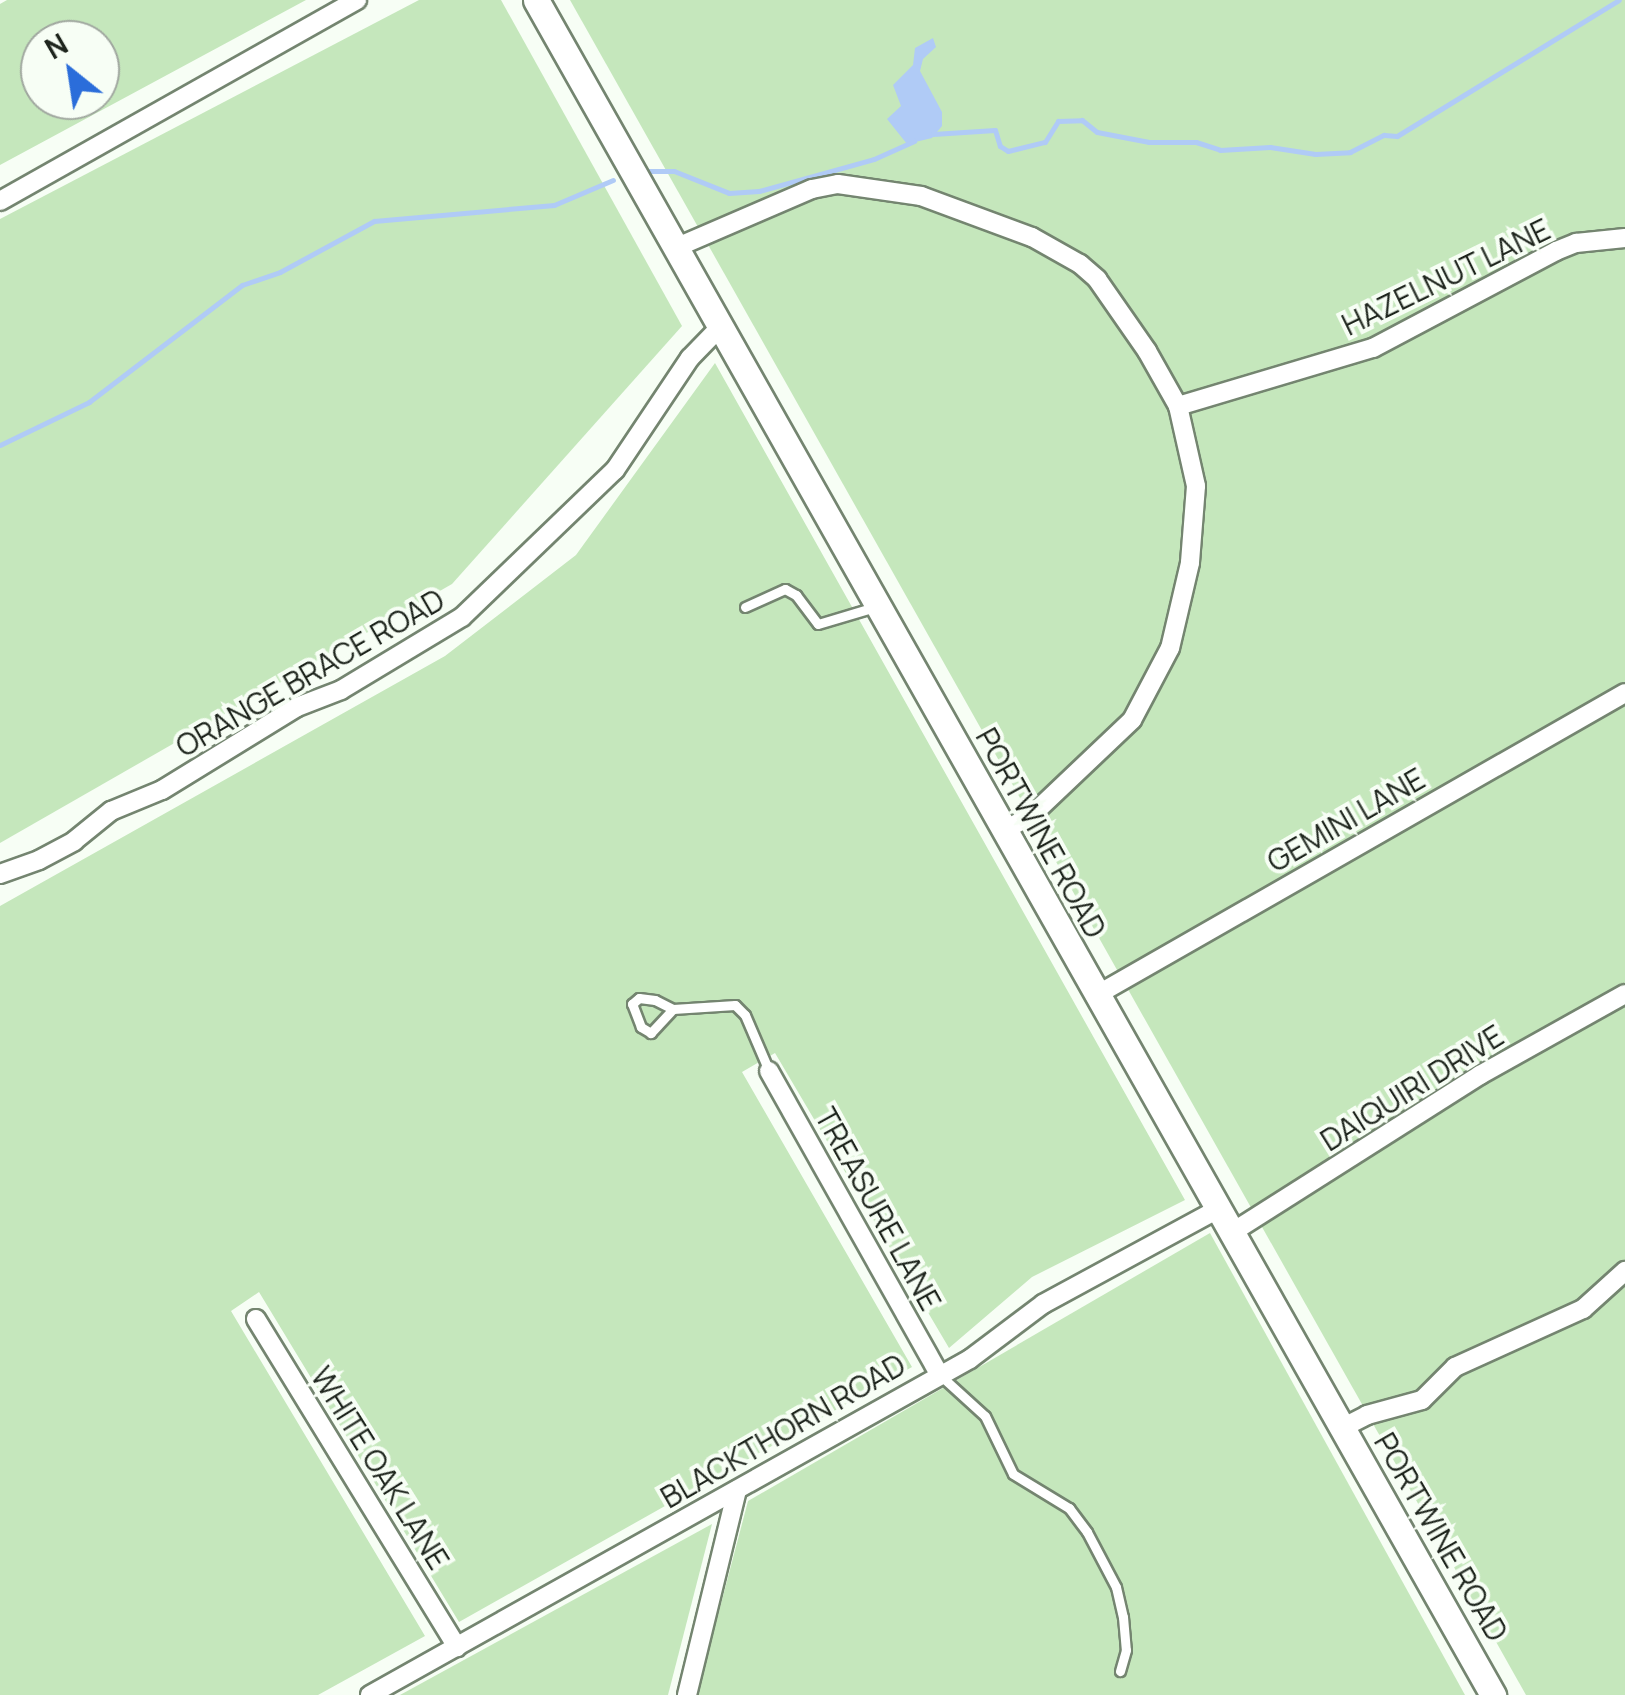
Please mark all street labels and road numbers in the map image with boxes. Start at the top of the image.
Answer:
street label: HAZELNUT LANE [1336,211,1556,343]
street label: ORANGE BRACE ROAD [169,581,451,765]
street label: PORTWINE ROAD [968,722,1114,944]
street label: GEMINI LANE [1261,760,1431,880]
street label: DAIQUIRI DRIVE [1314,1017,1510,1159]
street label: TREASURE LANE [808,1102,948,1316]
street label: BLACKTHORN ROAD [654,1346,912,1516]
street label: WHITE OAK LANE [303,1360,457,1576]
street label: PORTWINE ROAD [1367,1426,1515,1648]

